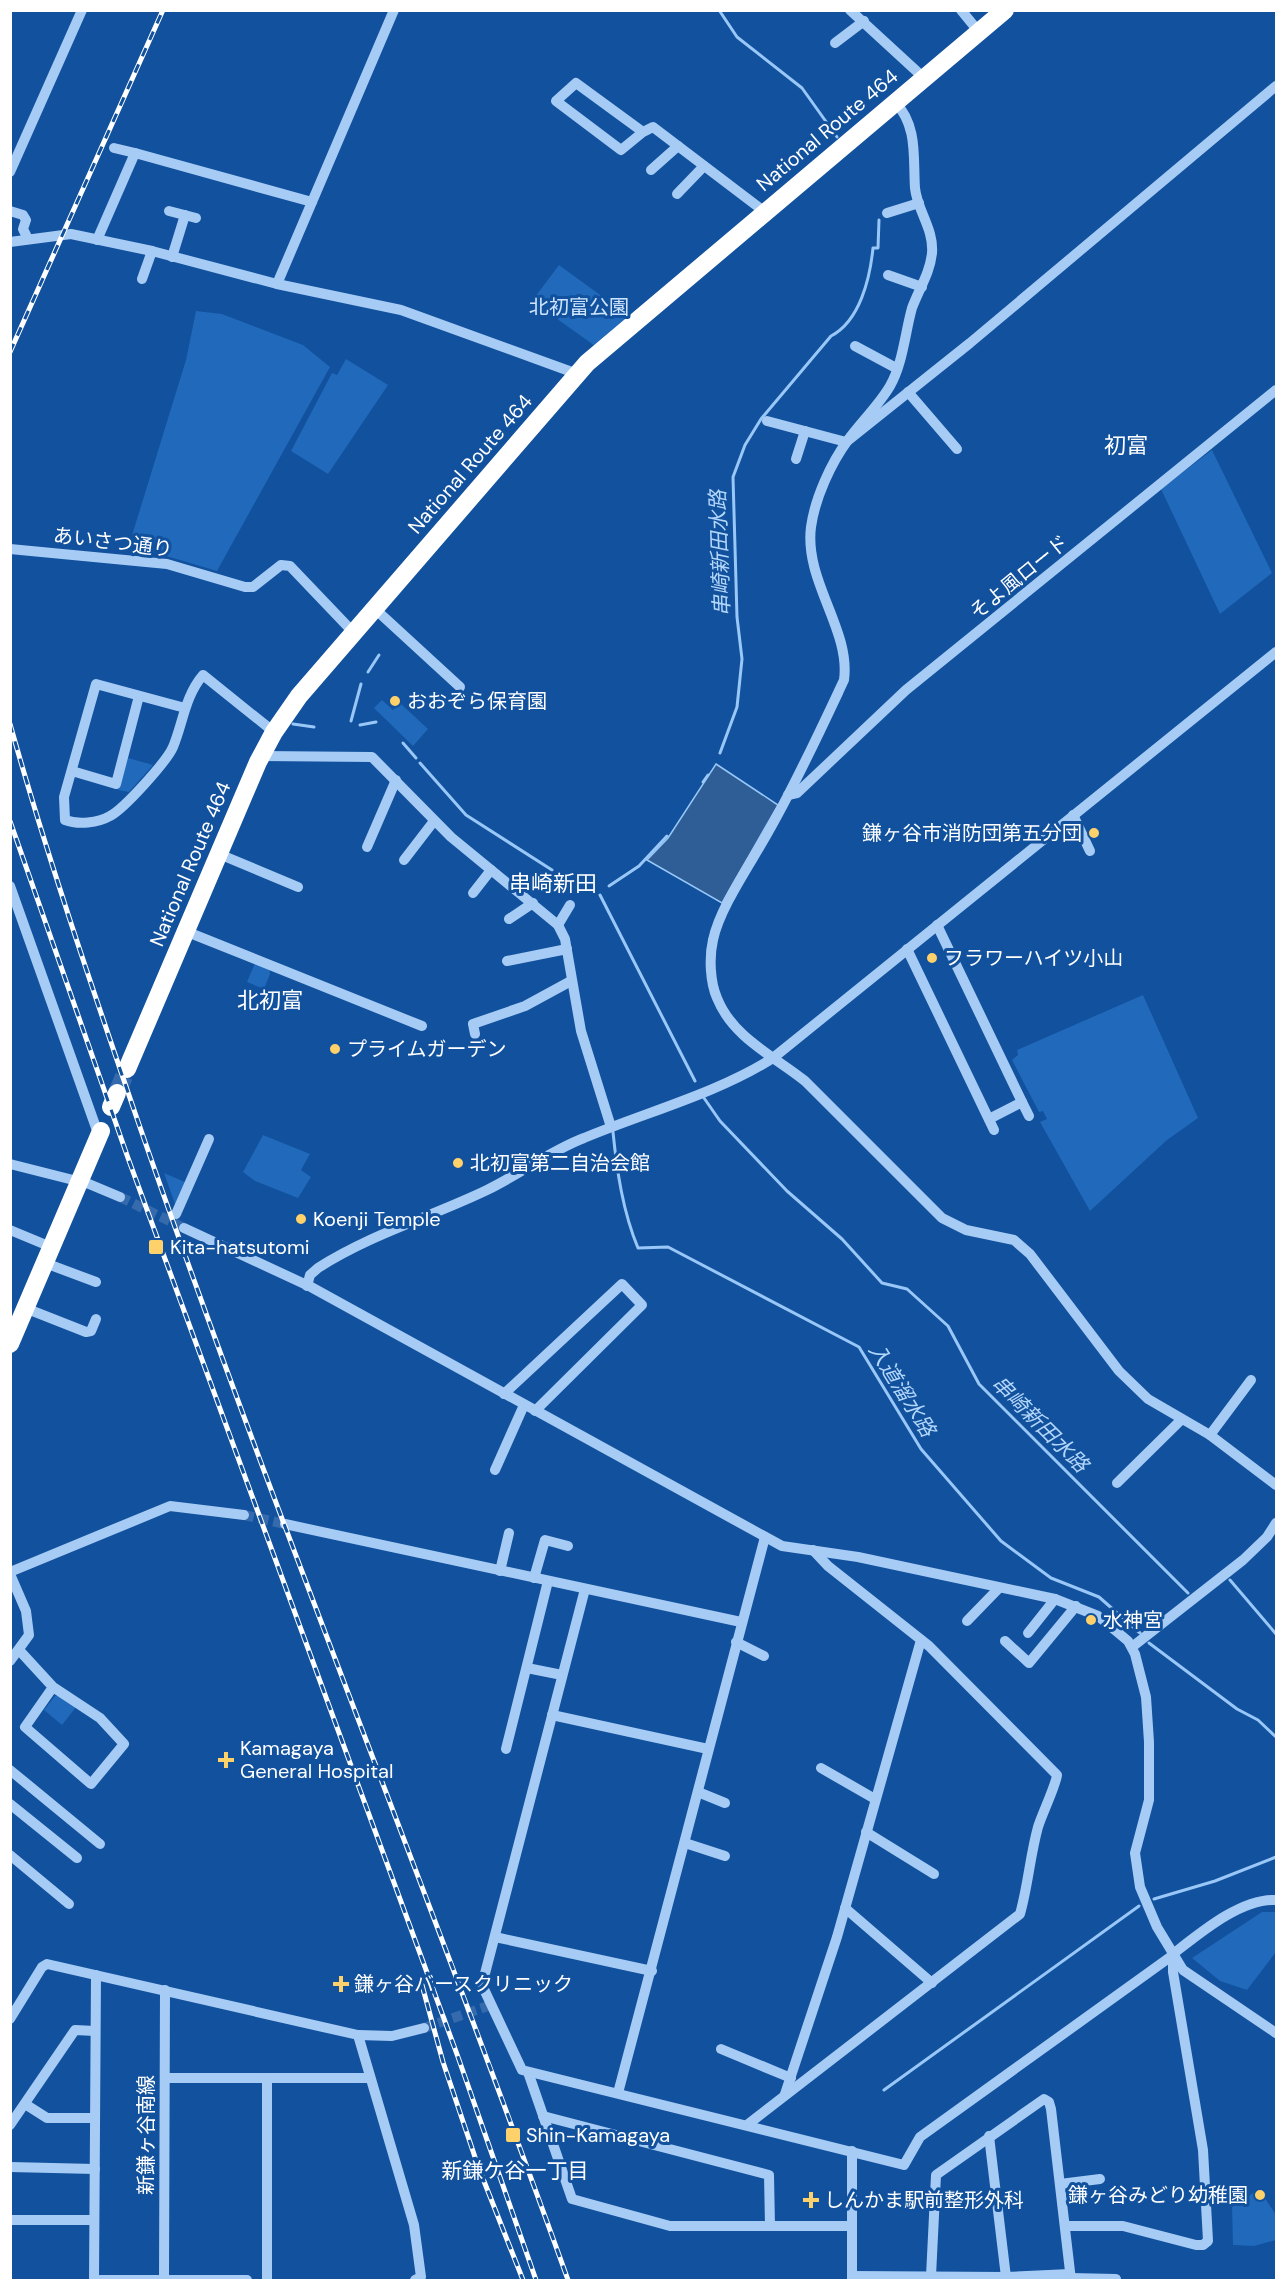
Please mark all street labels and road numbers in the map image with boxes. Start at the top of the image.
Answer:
street label: National Route 464 [751,63,903,197]
street label: National Route 464 [402,389,538,539]
street label: あいさつ通り [52,522,174,562]
street label: そよ風ロード [964,529,1074,625]
street label: National Route 464 [144,778,236,950]
street label: 新鎌ヶ谷南線 [133,2075,159,2195]

